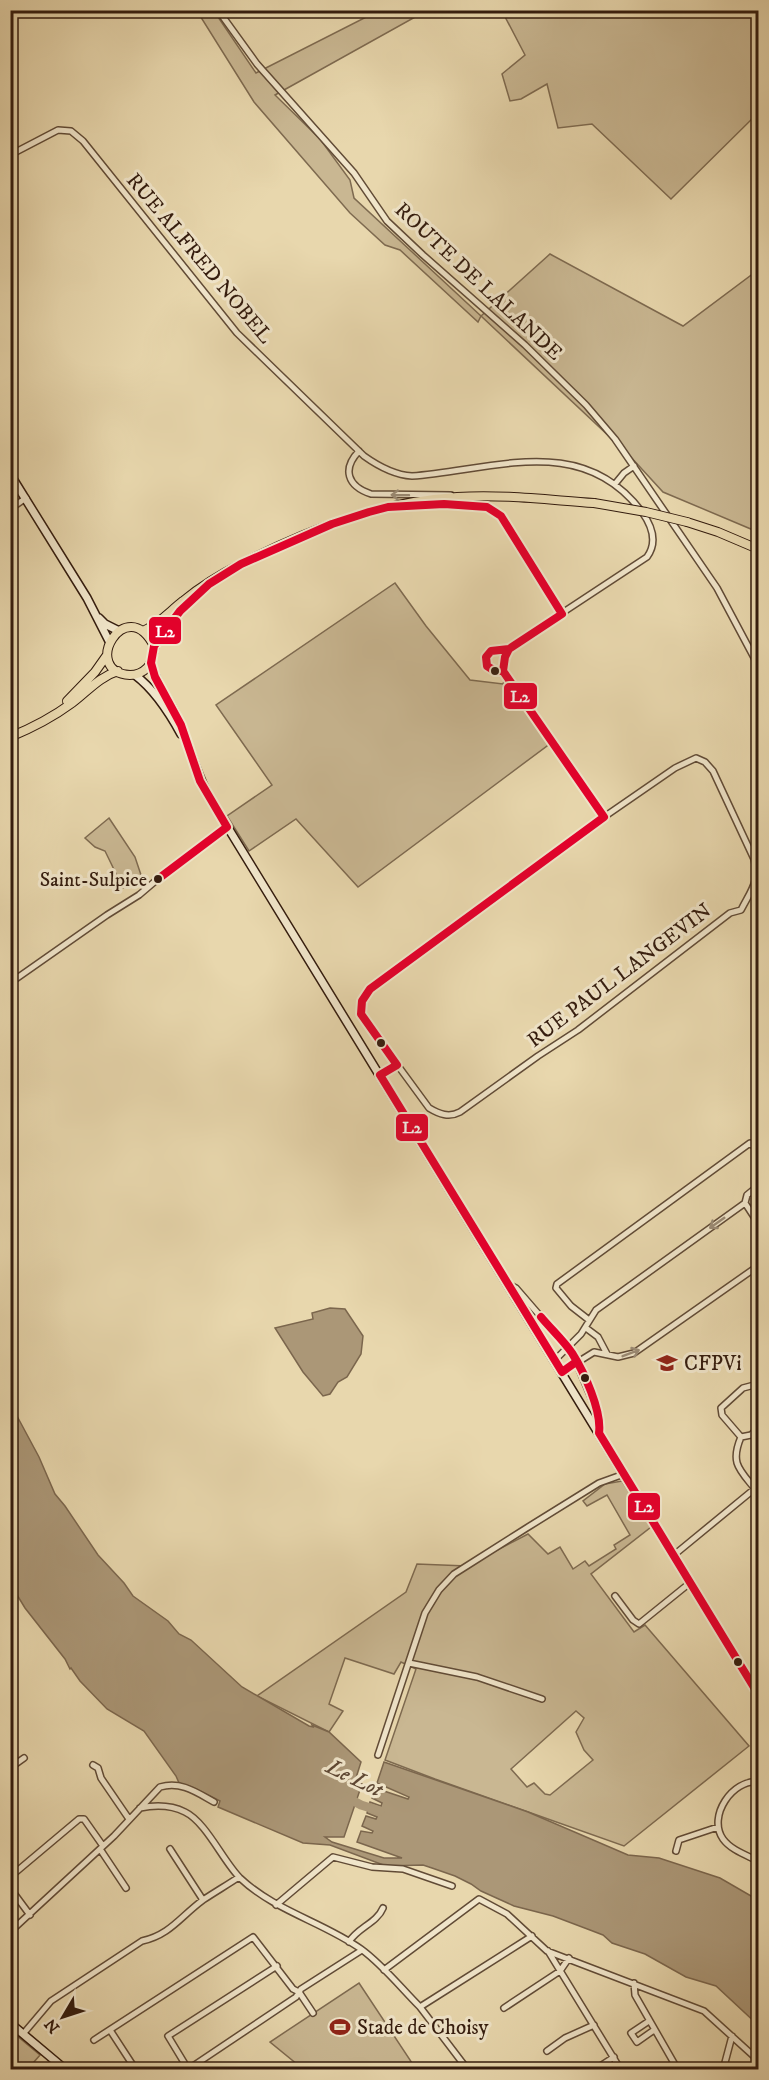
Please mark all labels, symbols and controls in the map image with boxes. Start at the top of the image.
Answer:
street label: RUE ALFRED NOBEL [120,168,278,349]
street label: ROUTE DE LALANDE [389,197,568,366]
one-way arrow [390,489,410,500]
line badge: L2 [148,616,182,645]
text: L2 [155,622,176,642]
unlabelled marker [489,665,501,677]
line badge: L2 [503,682,538,710]
text: L2 [510,687,531,707]
place label: Saint-Sulpice [40,868,147,893]
marker: Saint-Sulpice [152,873,164,885]
street label: RUE PAUL LANGEVIN [522,898,717,1054]
unlabelled marker [375,1037,387,1049]
line badge: L2 [395,1113,429,1142]
text: L2 [402,1118,423,1138]
one-way arrow [709,1217,725,1229]
one-way arrow [621,1346,639,1357]
school or university icon: CFPVi [655,1351,679,1375]
place label: CFPVi [684,1351,742,1377]
unlabelled marker [579,1372,591,1384]
line badge: L2 [627,1492,661,1521]
text: L2 [634,1497,655,1517]
unlabelled marker [732,1656,744,1668]
water label: Le Lot [320,1752,388,1804]
north arrow [33,1987,93,2047]
text: N [40,2014,64,2037]
sports icon: Stade de Choisy [328,2015,352,2039]
place label: Stade de Choisy [357,2015,490,2041]

